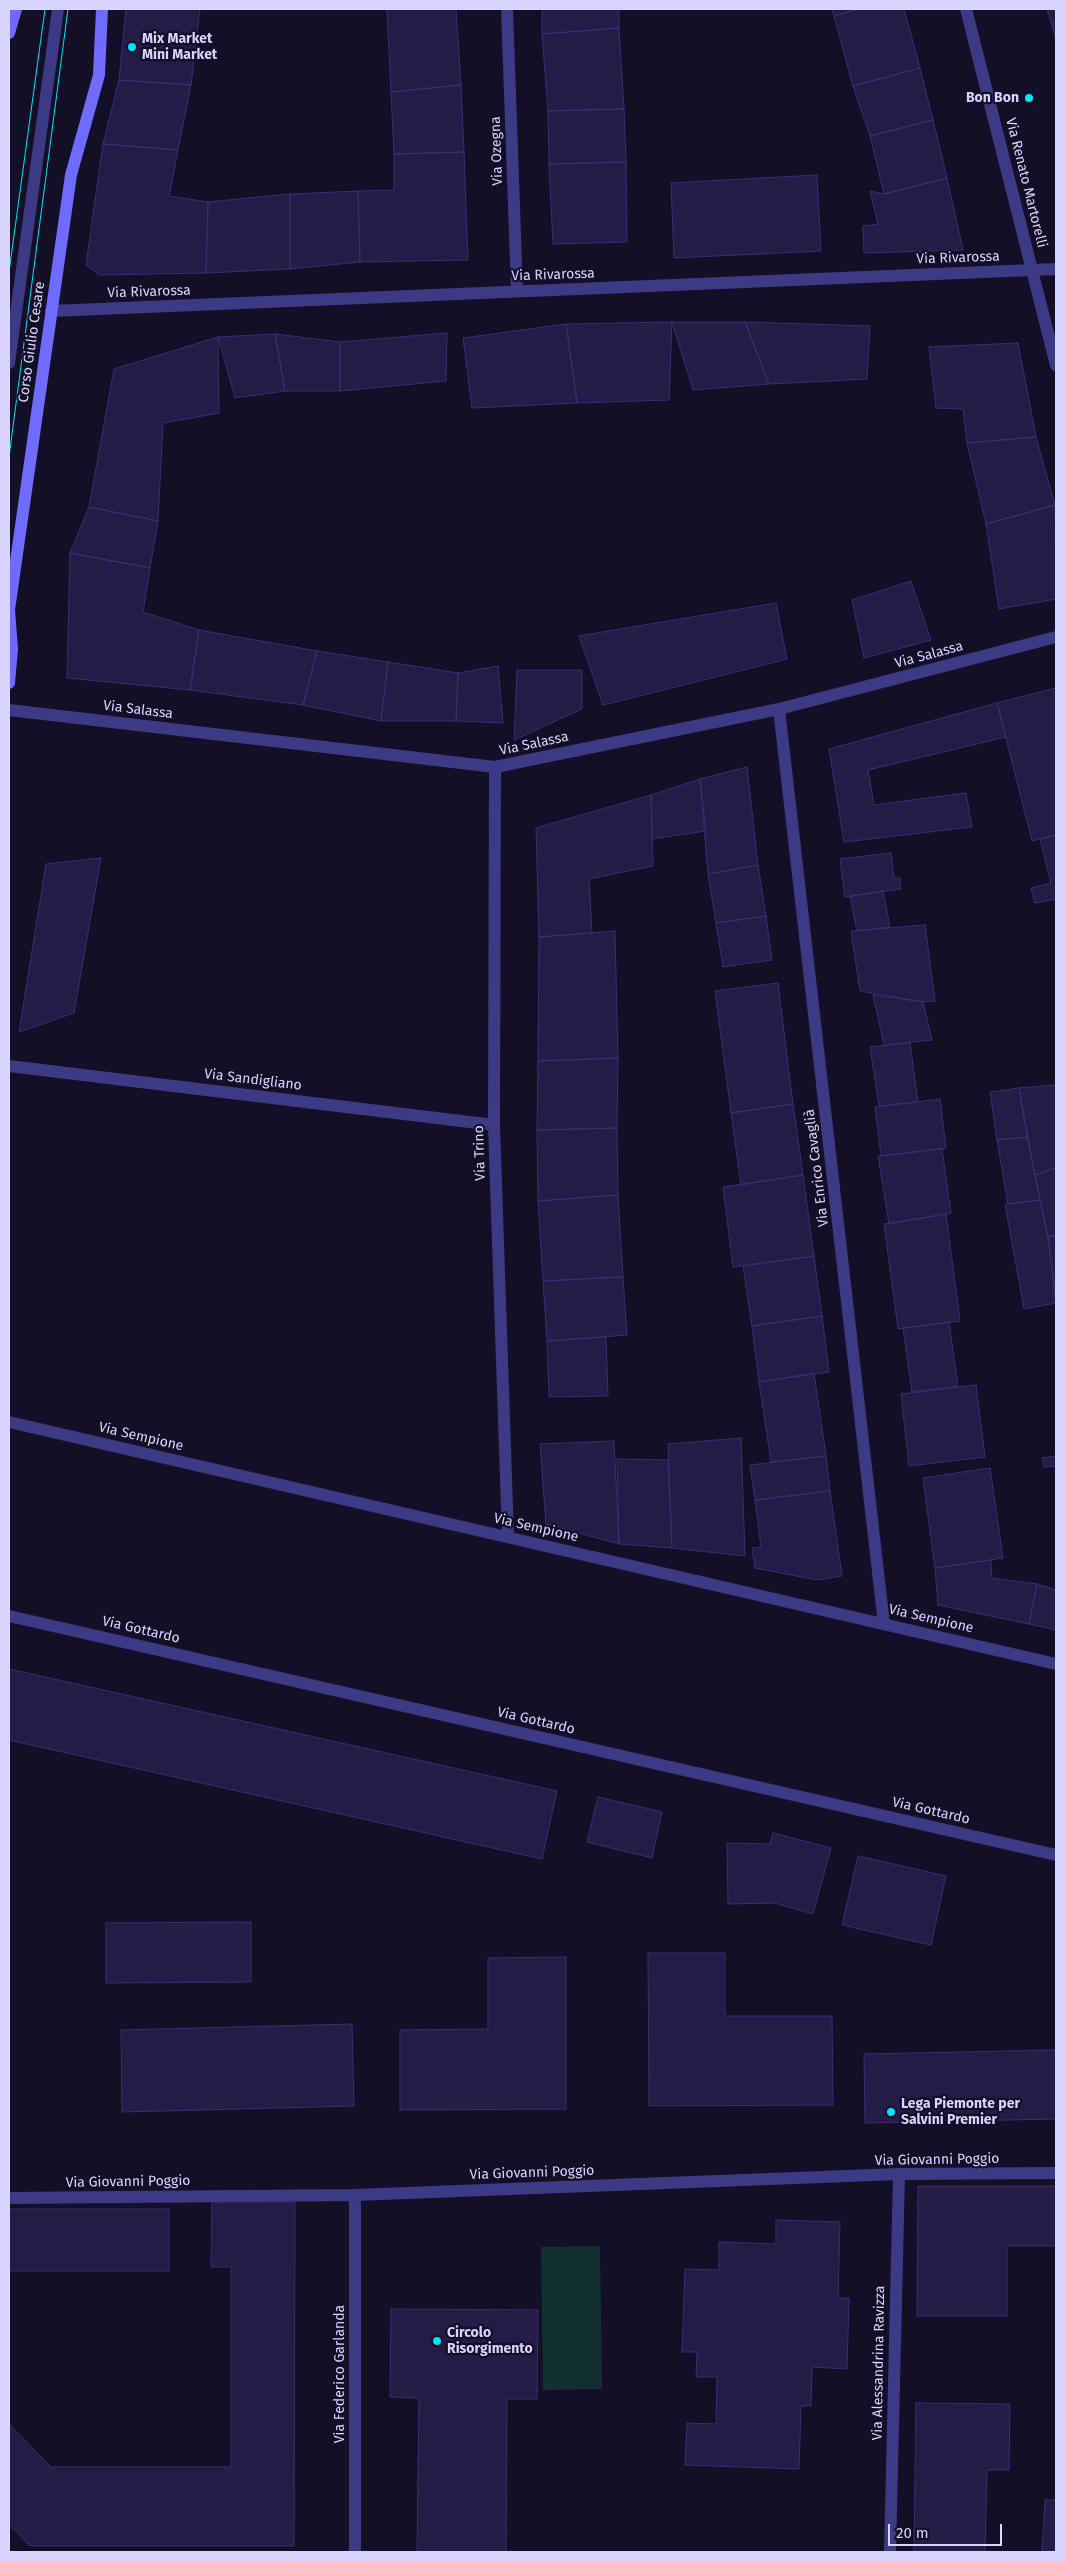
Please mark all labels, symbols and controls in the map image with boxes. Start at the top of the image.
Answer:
place label: Mix Market Mini Market [142,31,217,64]
marker: Mix Market Mini Market [126,41,138,53]
place label: Bon Bon [966,90,1019,106]
marker: Bon Bon [1023,92,1035,104]
street label: Via Ozegna [487,116,507,186]
street label: Via Renato Martorelli [1002,116,1050,250]
street label: Via Rivarossa [916,248,1000,268]
street label: Via Rivarossa [511,265,595,285]
street label: Corso Giulio Cesare [15,280,49,404]
street label: Via Rivarossa [107,282,191,302]
street label: Via Salassa [893,638,965,672]
street label: Via Salassa [102,697,174,723]
street label: Via Salassa [498,728,570,760]
street label: Via Sandigliano [203,1066,303,1094]
street label: Via Enrico Cavaglià [801,1108,833,1228]
street label: Via Trino [471,1125,489,1181]
street label: Via Sempione [97,1419,185,1455]
street label: Via Sempione [492,1510,580,1546]
street label: Via Sempione [887,1601,975,1637]
street label: Via Gottardo [101,1613,181,1647]
street label: Via Gottardo [496,1704,576,1738]
street label: Via Gottardo [891,1794,971,1828]
place label: Lega Piemonte per Salvini Premier [901,2096,1020,2128]
marker: Lega Piemonte per Salvini Premier [885,2106,897,2118]
street label: Via Giovanni Poggio [874,2151,1000,2169]
street label: Via Giovanni Poggio [469,2162,595,2184]
street label: Via Giovanni Poggio [65,2173,191,2191]
street label: Via Alessandrina Ravizza [869,2285,889,2441]
street label: Via Federico Garlanda [332,2305,348,2443]
place label: Circolo Risorgimento [447,2325,533,2358]
marker: Circolo Risorgimento [431,2335,443,2347]
scale bar [890,2514,1004,2546]
text: 20 m [896,2524,929,2542]

